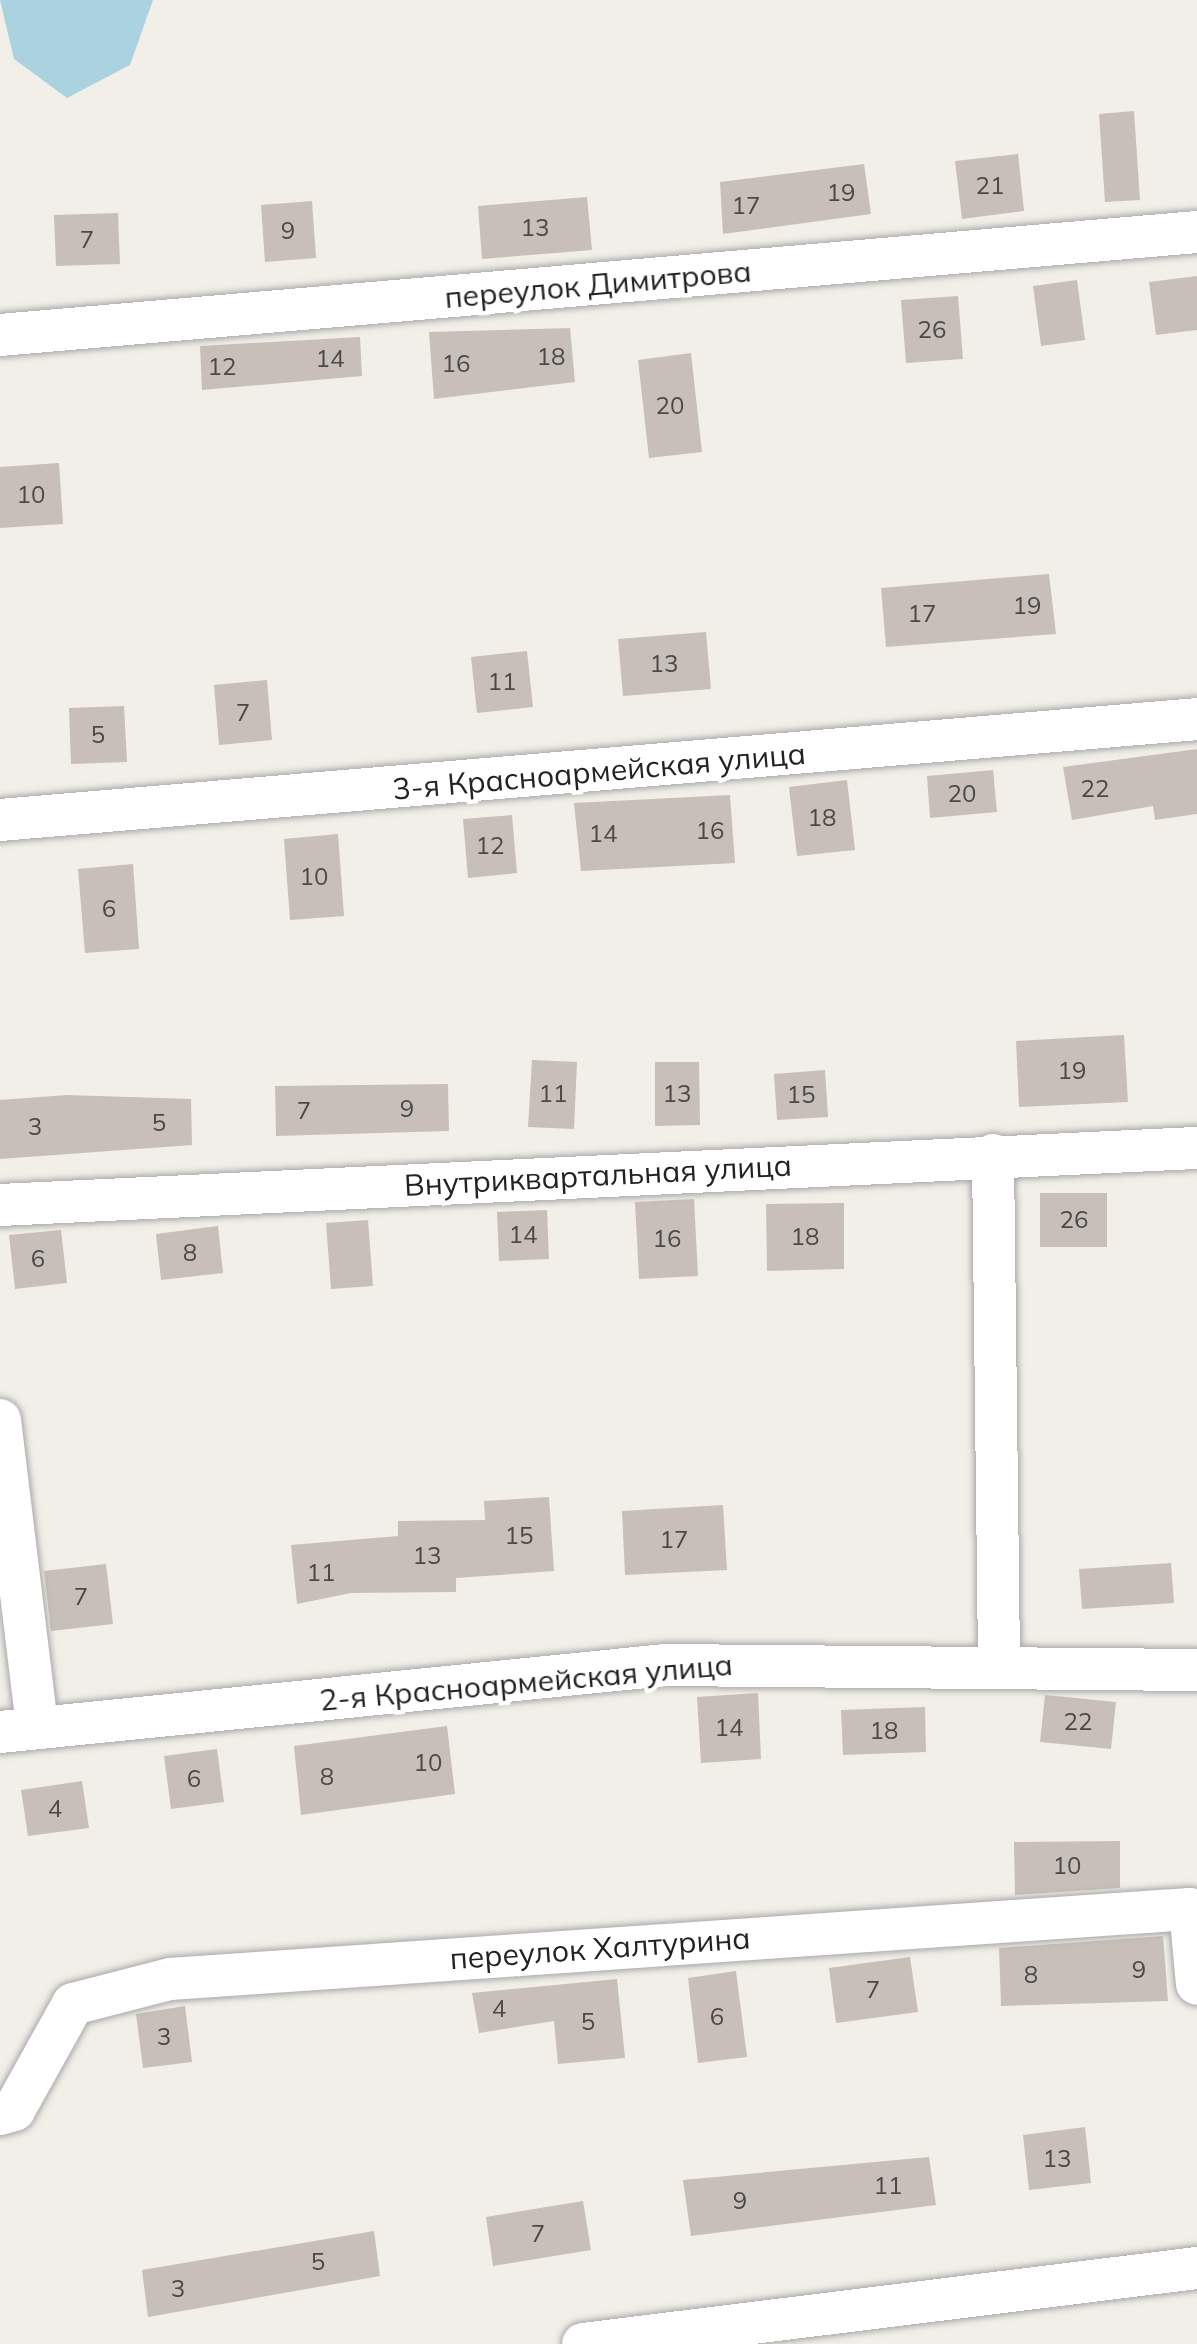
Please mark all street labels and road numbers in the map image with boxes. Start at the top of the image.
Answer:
street label: переулок Димитрова [443,253,753,315]
street label: 3-я Красноармейская улица [391,735,807,807]
street label: Внутриквартальная улица [403,1147,793,1203]
street label: 2-я Красноармейская улица [318,1646,734,1718]
street label: переулок Халтурина [448,1920,752,1976]

